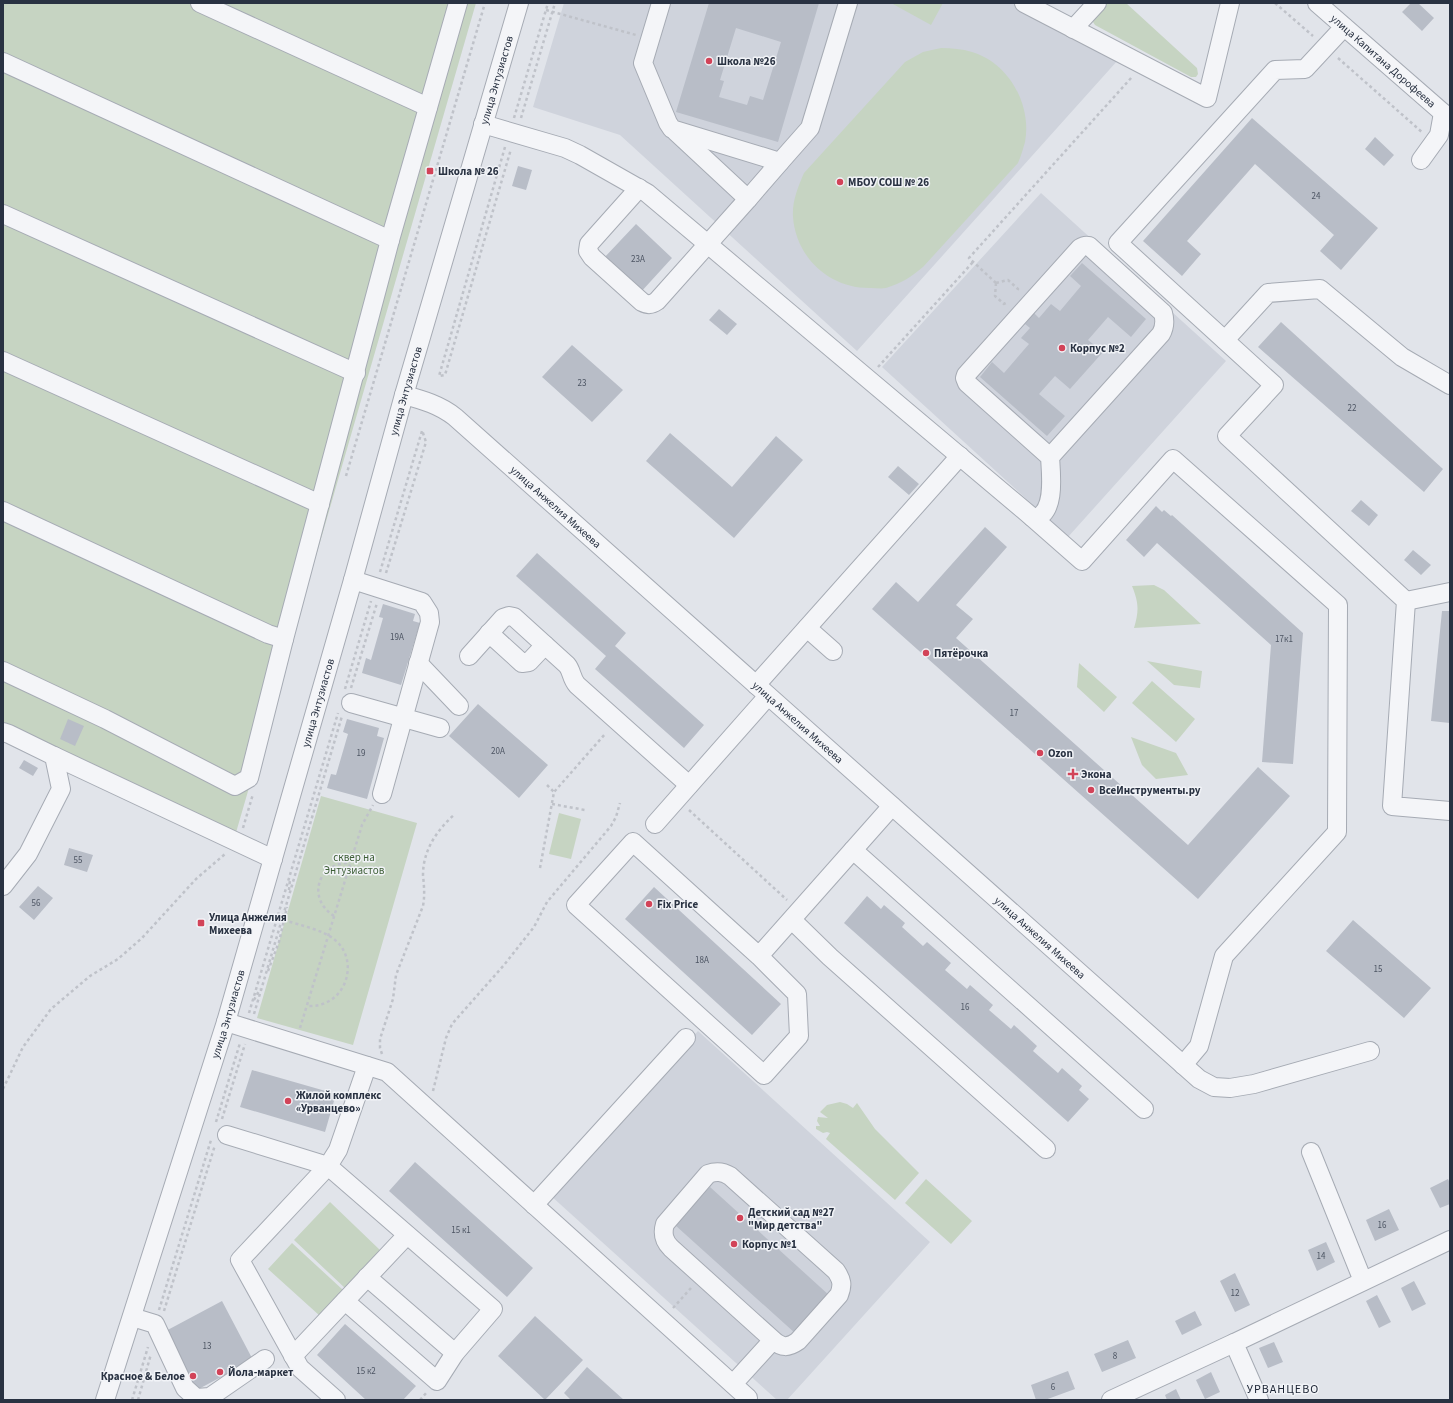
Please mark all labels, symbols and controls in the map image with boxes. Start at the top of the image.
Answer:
street label: улица Капитана Дорофеева [1327,11,1439,111]
street label: улица Энтузиастов [477,34,517,126]
place label: Школа №26 [717,54,776,69]
marker: Школа №26 [704,56,714,66]
place label: Школа № 26 [438,164,499,179]
marker: Школа № 26 [425,166,435,176]
place label: МБОУ СОШ № 26 [848,175,929,190]
marker: МБОУ СОШ № 26 [835,177,845,187]
house number: 24 [1312,190,1321,203]
house number: 23А [631,253,645,266]
place label: Корпус №2 [1070,341,1125,356]
marker: Корпус №2 [1057,343,1067,353]
street label: улица Энтузиастов [386,344,426,437]
house number: 23 [578,377,587,390]
house number: 22 [1348,402,1357,415]
street label: улица Анжелия Михеева [507,463,604,552]
house number: 19А [390,631,404,644]
house number: 17к1 [1275,633,1293,646]
place label: Пятёрочка [934,646,989,661]
marker: Пятёрочка [921,648,931,658]
street label: улица Энтузиастов [298,656,338,749]
street label: улица Анжелия Михеева [749,678,846,767]
house number: 17 [1010,707,1019,720]
house number: 20А [491,745,505,758]
place label: Ozon [1048,746,1073,761]
house number: 19 [357,747,366,760]
marker: Ozon [1035,748,1045,758]
place label: Экона [1081,767,1112,782]
marker: Экона [1068,769,1078,779]
place label: ВсеИнструменты.ру [1099,783,1201,798]
marker: ВсеИнструменты.ру [1086,785,1096,795]
park label: сквер на Энтузиастов [324,850,385,878]
house number: 55 [74,854,83,867]
street label: улица Анжелия Михеева [991,893,1088,982]
house number: 56 [32,897,41,910]
place label: Fix Price [657,897,698,912]
marker: Fix Price [644,899,654,909]
place label: Улица Анжелия Михеева [209,910,287,938]
marker: Улица Анжелия Михеева [196,918,206,928]
house number: 18А [695,954,709,967]
house number: 15 [1374,963,1383,976]
street label: улица Энтузиастов [208,968,249,1060]
house number: 16 [961,1001,970,1014]
place label: Жилой комплекс «Урванцево» [296,1088,381,1116]
marker: Жилой комплекс «Урванцево» [283,1096,293,1106]
place label: Детский сад №27 "Мир детства" [748,1205,834,1233]
marker: Детский сад №27 "Мир детства" [735,1213,745,1223]
house number: 16 [1378,1219,1387,1232]
house number: 15 к1 [451,1224,471,1237]
place label: Корпус №1 [742,1237,797,1252]
marker: Корпус №1 [729,1239,739,1249]
house number: 14 [1317,1250,1326,1263]
house number: 12 [1231,1287,1240,1300]
house number: 13 [203,1340,212,1353]
house number: 8 [1113,1350,1118,1363]
place label: Йола-маркет [228,1365,294,1380]
house number: 15 к2 [356,1365,376,1378]
marker: Йола-маркет [215,1367,225,1377]
place label: Красное & Белое [101,1369,185,1384]
marker: Красное & Белое [188,1371,198,1381]
house number: 6 [1051,1381,1056,1394]
district label: УРВАНЦЕВО [1247,1381,1319,1398]

